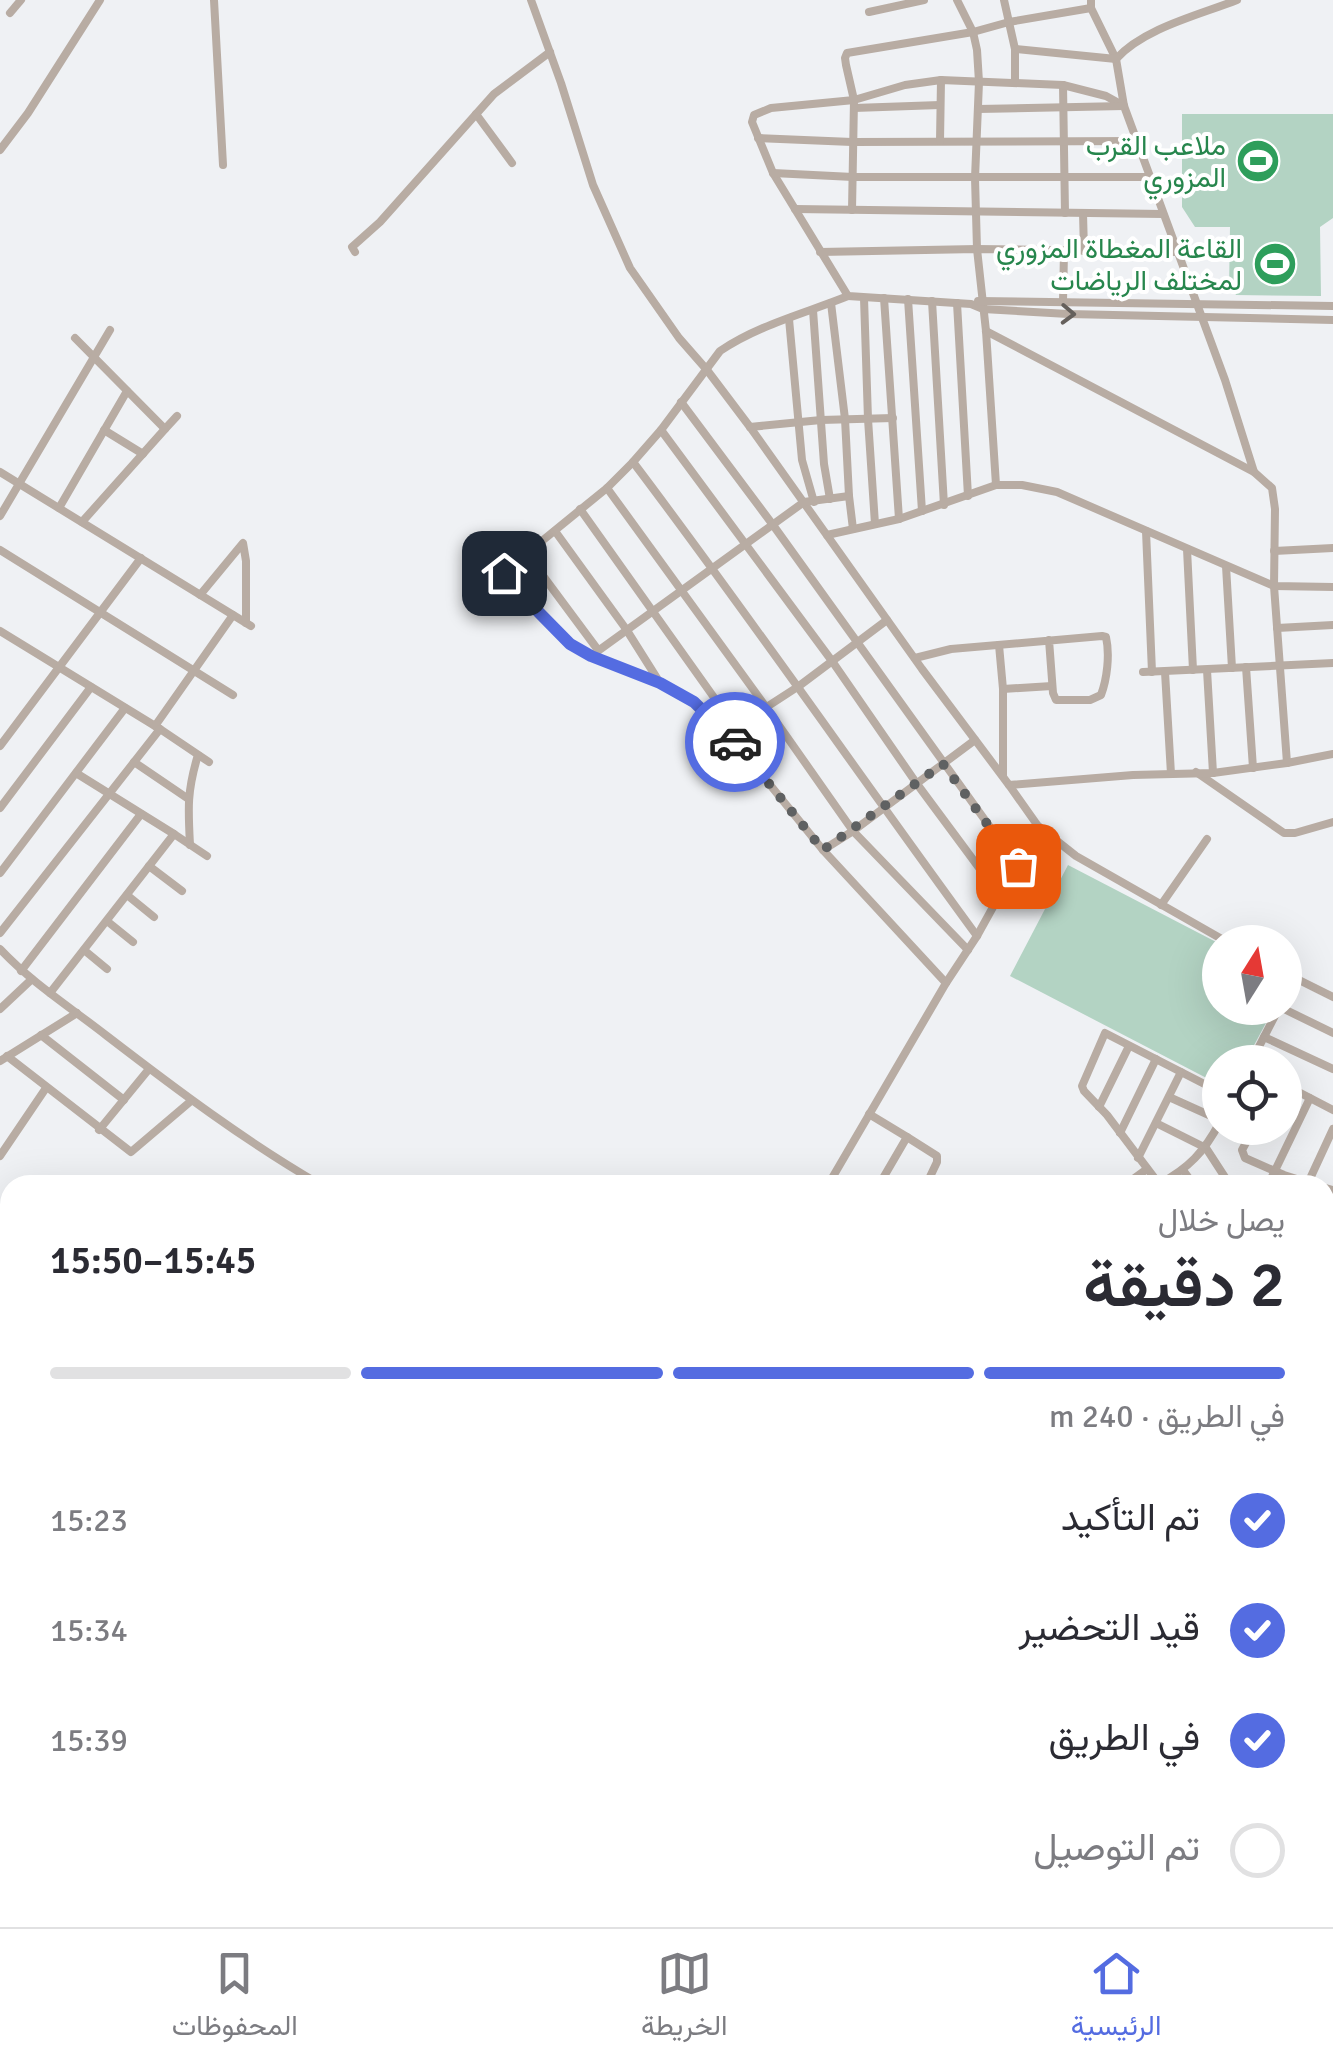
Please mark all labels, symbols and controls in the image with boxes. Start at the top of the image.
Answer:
place label: ملاعب القرب المزوري [1086,129,1226,200]
sports icon: ملاعب القرب المزوري [1235,138,1281,184]
place label: القاعة المغطاة المزوري لمختلف الرياضات [996,232,1242,298]
sports icon: القاعة المغطاة المزوري لمختلف الرياضات [1252,241,1298,287]
one-way arrow [1060,303,1076,324]
pin [462,531,547,616]
icon: home [477,546,532,601]
courier [685,692,785,792]
icon: car [708,715,763,770]
pin [976,824,1061,909]
icon: bag [991,839,1046,894]
north arrow [1202,925,1302,1025]
map controls [1202,925,1302,1145]
button: locate [1202,1045,1302,1145]
text: يصل خلال [1158,1201,1285,1240]
text: 15:45–15:50 [50,1237,256,1284]
text: 2 دقيقة [1083,1245,1285,1325]
text: في الطريق · 240 m [1049,1397,1285,1436]
icon: check [1230,1493,1285,1548]
text: تم التأكيد [1061,1494,1200,1541]
text: 15:23 [50,1501,128,1540]
icon: check [1230,1603,1285,1658]
text: قيد التحضير [1019,1604,1200,1651]
text: 15:34 [50,1611,128,1650]
icon: check [1230,1713,1285,1768]
text: في الطريق [1048,1714,1200,1761]
text: 15:39 [50,1721,128,1760]
text: تم التوصيل [1033,1824,1200,1871]
tab: المحفوظات [172,1946,298,2050]
tab: الخريطة [641,1946,728,2050]
tab: الرئيسية [1071,1946,1161,2050]

